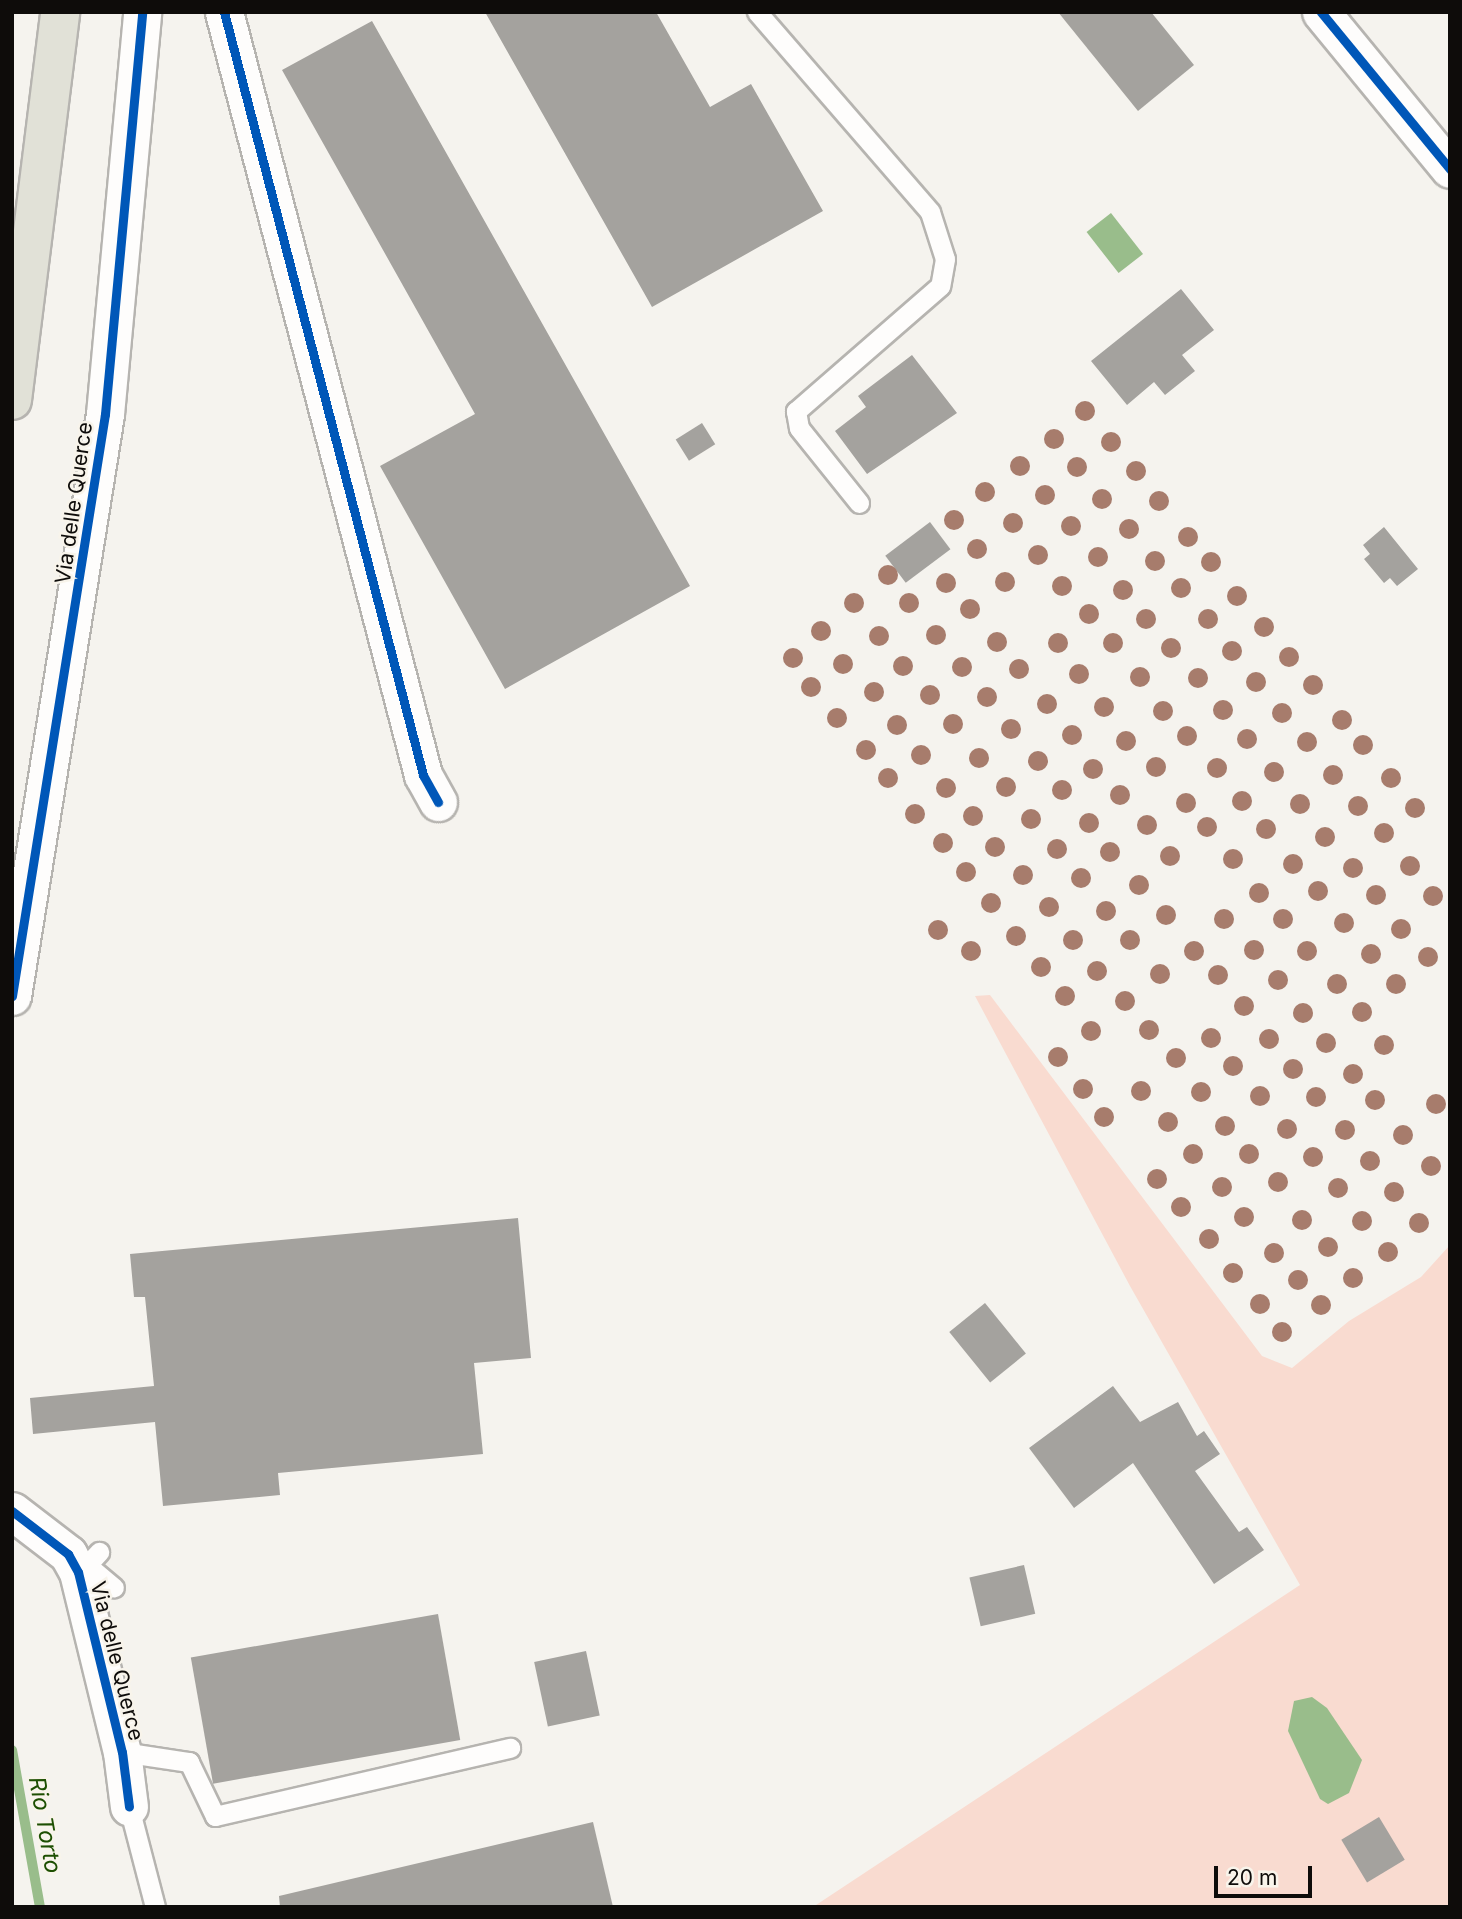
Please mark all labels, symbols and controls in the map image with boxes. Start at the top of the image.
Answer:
street label: Via delle Querce [50,420,98,586]
street label: Via delle Querce [85,1579,149,1743]
water label: Rio Torto [23,1775,67,1875]
scale bar [1217,1853,1315,1897]
text: 20 m [1227,1865,1277,1890]

